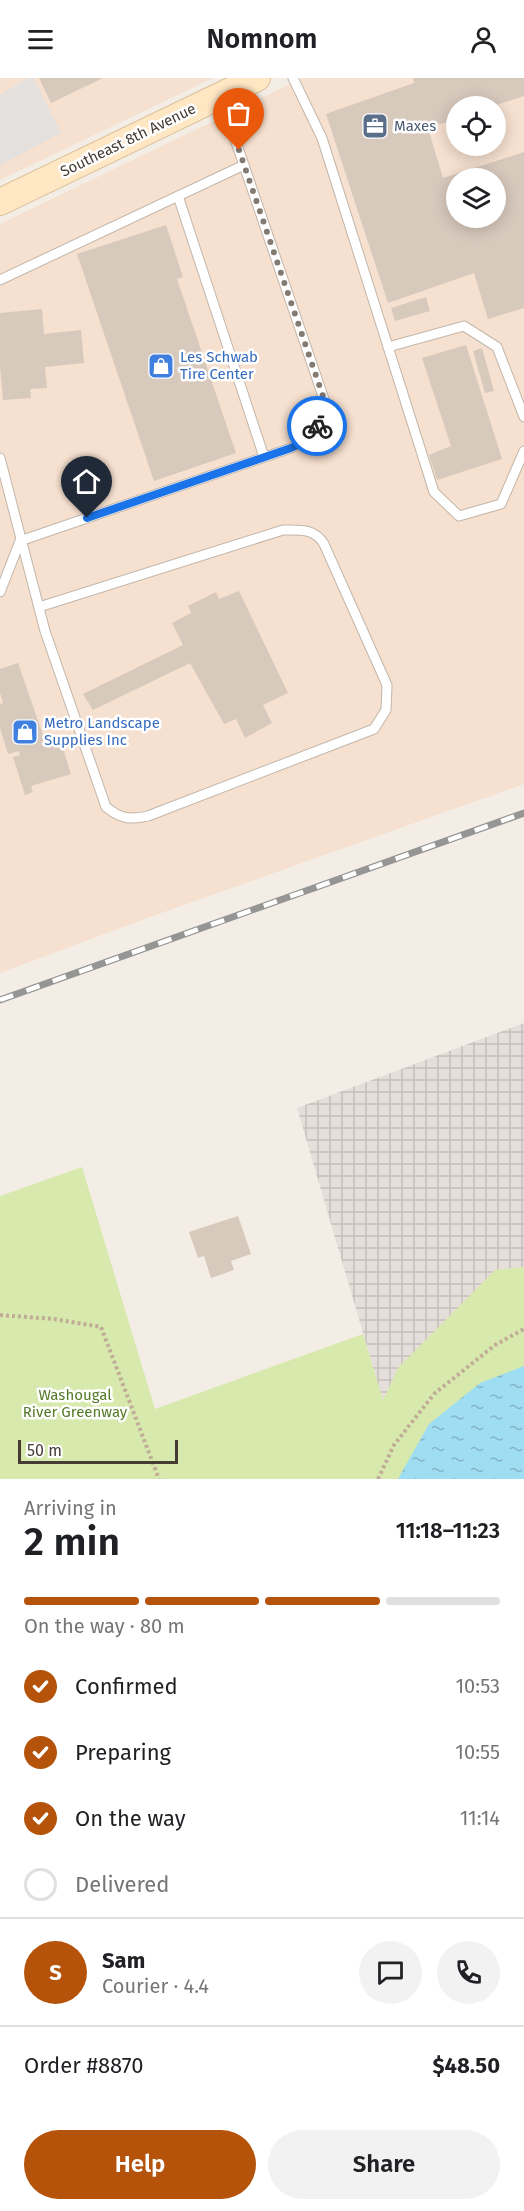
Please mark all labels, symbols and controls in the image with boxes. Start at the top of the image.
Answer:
icon: menu [24,23,57,56]
text: Nomnom [207,23,318,55]
icon: person [467,23,500,56]
pin [213,88,264,150]
map controls [446,96,506,228]
button: locate [446,96,506,156]
icon: bag [222,97,255,130]
street label: Southeast 8th Avenue [57,99,199,181]
office icon: Maxes [360,111,390,141]
place label: Maxes [394,117,436,135]
button: layers [446,168,506,228]
place label: Les Schwab Tire Center [180,348,258,383]
shop icon: Les Schwab Tire Center [146,351,176,381]
courier [287,396,347,456]
icon: bike [301,410,334,443]
pin [61,456,112,518]
icon: home [70,465,103,498]
place label: Metro Landscape Supplies Inc [44,714,160,749]
shop icon: Metro Landscape Supplies Inc [10,717,40,747]
park label: Washougal River Greenway [23,1386,128,1421]
scale bar [18,1437,178,1464]
text: 50 m [27,1441,62,1460]
text: Arriving in [24,1496,117,1520]
text: 11:18–11:23 [396,1517,500,1544]
text: 2 min [24,1519,120,1565]
text: On the way · 80 m [24,1614,185,1638]
icon: check [24,1670,57,1703]
text: Confirmed [75,1673,178,1700]
text: 10:53 [455,1674,500,1698]
icon: check [24,1736,57,1769]
text: Preparing [75,1739,171,1766]
text: 10:55 [455,1740,500,1764]
icon: check [24,1802,57,1835]
text: On the way [75,1805,186,1832]
text: 11:14 [460,1806,500,1830]
text: Delivered [75,1871,170,1898]
button: chat [359,1941,422,2004]
button: phone [437,1941,500,2004]
text: Sam [102,1947,145,1974]
text: S [49,1959,62,1986]
text: Courier · 4.4 [102,1974,209,1998]
text: Order #8870 [24,2052,144,2079]
text: $48.50 [433,2052,500,2079]
button: Help [24,2130,256,2199]
button: Share [268,2130,500,2199]

